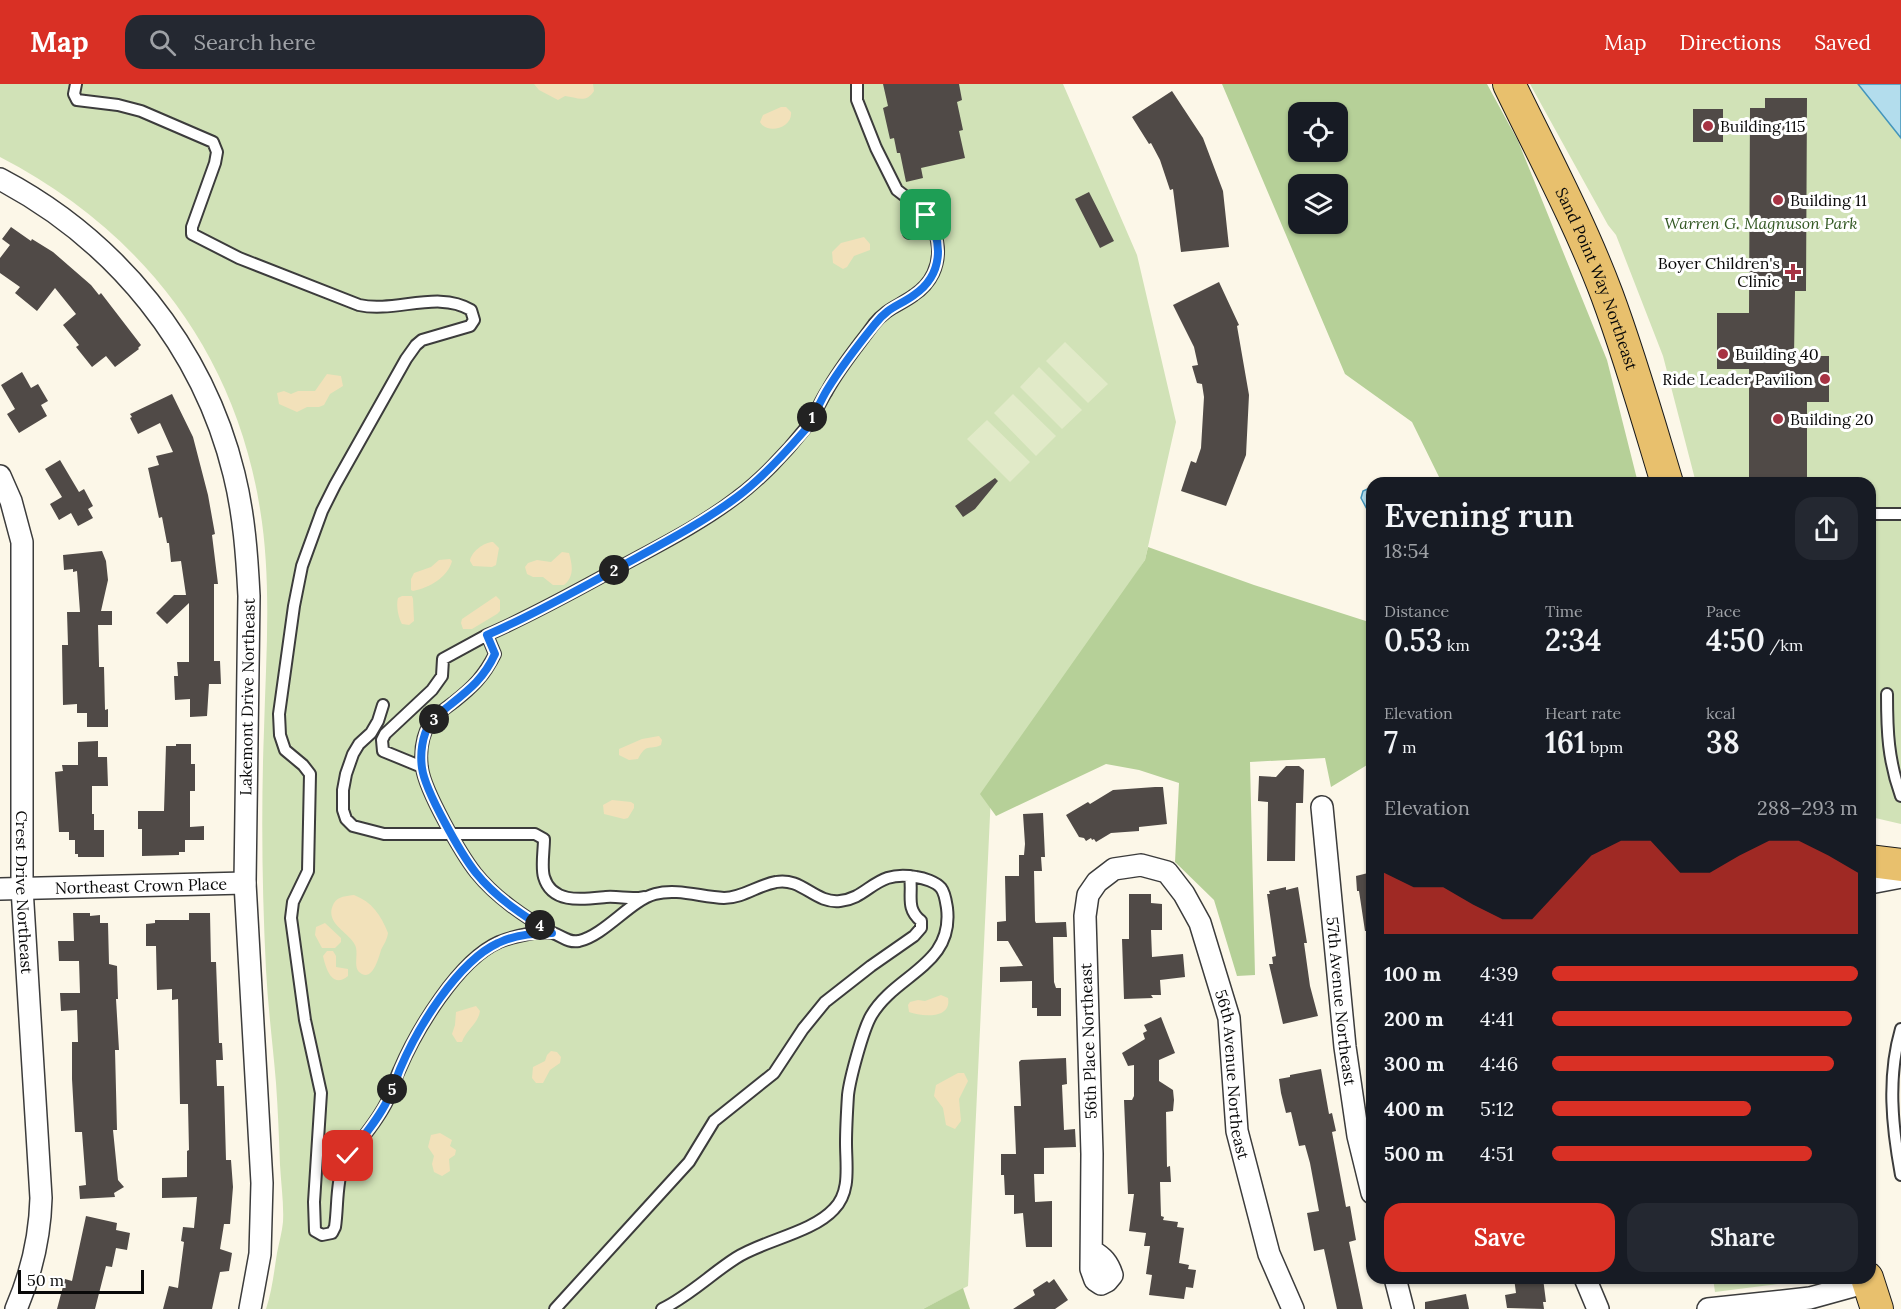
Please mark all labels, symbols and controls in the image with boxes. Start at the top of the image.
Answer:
search box [125,15,545,69]
text: Map [30,24,89,60]
icon: search [146,26,179,59]
text: Search here [194,28,316,56]
text: Map [1604,29,1647,56]
text: Directions [1680,29,1781,56]
text: Saved [1814,29,1871,56]
map controls [1288,102,1348,234]
button: locate [1288,102,1348,162]
place label: Building 115 [1720,116,1805,136]
marker: Building 115 [1701,119,1715,133]
button: layers [1288,174,1348,234]
street label: Sand Point Way Northeast [1551,184,1642,373]
pin [900,189,951,240]
place label: Building 11 [1790,190,1867,210]
marker: Building 11 [1771,193,1785,207]
icon: arrive [909,198,942,231]
park label: Warren G. Magnuson Park [1664,213,1858,233]
place label: Boyer Children's Clinic [1658,253,1780,291]
marker: Boyer Children's Clinic [1784,263,1802,281]
place label: Building 40 [1735,344,1819,364]
marker: Building 40 [1716,347,1730,361]
place label: Ride Leader Pavilion [1662,369,1813,389]
marker: Ride Leader Pavilion [1818,372,1832,386]
pin: 1 [797,402,827,432]
text: 1 [809,407,815,427]
place label: Building 20 [1790,409,1874,429]
marker: Building 20 [1771,412,1785,426]
text: Evening run [1384,494,1574,536]
button: share [1795,497,1858,560]
text: 18:54 [1384,538,1429,563]
pin: 2 [599,555,629,585]
text: 2 [610,560,618,580]
street label: Lakemont Drive Northeast [235,597,259,796]
text: Distance [1384,601,1449,621]
text: Time [1545,601,1583,621]
text: Pace [1706,601,1741,621]
text: 0.53 [1384,621,1443,659]
text: 2:34 [1545,621,1602,659]
text: 4:50 [1706,621,1765,659]
text: km [1443,635,1470,655]
text: /km [1765,635,1803,655]
text: Elevation [1384,703,1453,723]
text: Heart rate [1545,703,1621,723]
text: kcal [1706,703,1736,723]
pin: 3 [419,704,449,734]
text: 3 [430,709,438,729]
text: 7 [1384,723,1398,761]
text: 161 [1545,723,1586,761]
text: 38 [1706,723,1740,761]
text: m [1398,737,1417,757]
text: bpm [1586,737,1623,757]
text: Elevation [1384,795,1470,820]
text: 288–293 m [1757,795,1858,820]
street label: Crest Drive Northeast [12,810,37,975]
street label: Northeast Crown Place [55,873,228,898]
pin: 4 [525,910,555,940]
text: 4 [536,915,544,935]
street label: 57th Avenue Northeast [1323,916,1361,1087]
text: 100 m [1384,961,1441,986]
text: 4:39 [1480,961,1519,986]
street label: 56th Place Northeast [1075,962,1101,1119]
street label: 56th Avenue Northeast [1211,987,1254,1162]
text: 200 m [1384,1006,1444,1031]
text: 4:41 [1480,1006,1514,1031]
text: 300 m [1384,1051,1444,1076]
text: 4:46 [1480,1051,1518,1076]
pin: 5 [377,1074,407,1104]
text: 5 [388,1079,396,1099]
text: 400 m [1384,1096,1444,1121]
text: 5:12 [1480,1096,1514,1121]
pin [322,1130,373,1181]
icon: check [331,1139,364,1172]
text: 500 m [1384,1141,1444,1166]
text: 4:51 [1480,1141,1514,1166]
button: Save [1384,1203,1615,1272]
button: Share [1627,1203,1858,1272]
scale bar [18,1267,144,1294]
text: 50 m [27,1270,64,1290]

